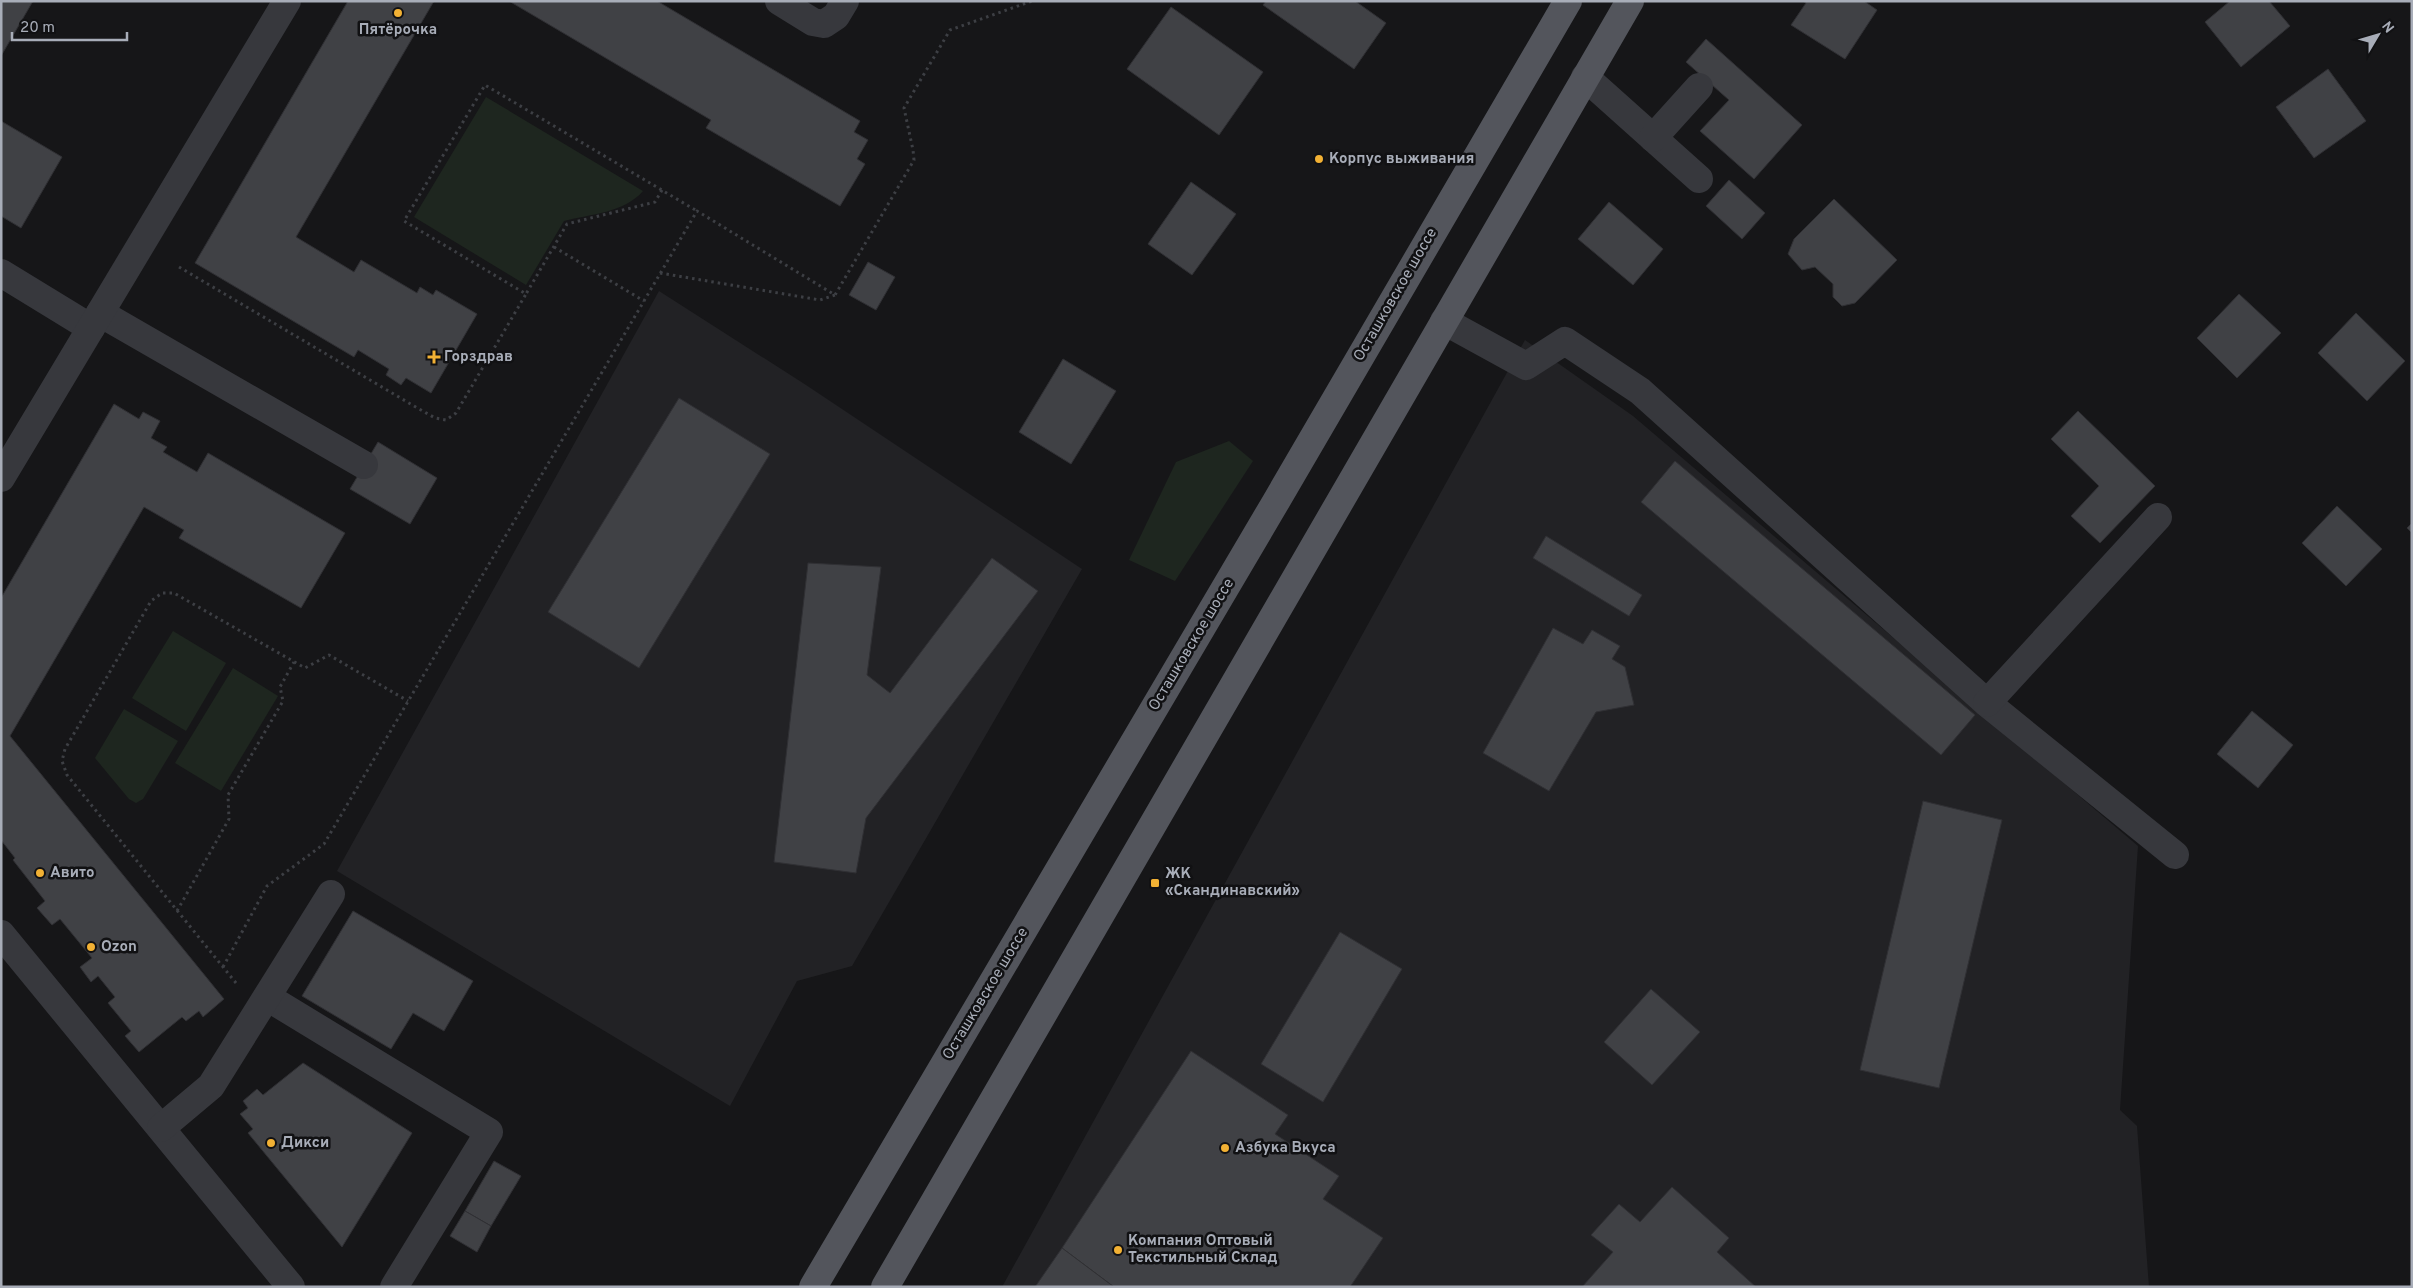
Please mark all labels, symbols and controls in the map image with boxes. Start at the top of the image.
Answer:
marker: Пятёрочка [392,7,404,19]
scale bar [12,10,128,42]
north arrow [2353,10,2403,60]
text: 20 m [20,19,55,38]
text: N [2377,19,2397,37]
place label: Пятёрочка [359,21,437,40]
place label: Корпус выживания [1329,150,1474,169]
marker: Корпус выживания [1313,153,1325,165]
street label: Осташковское шоссе [1350,225,1442,365]
place label: Горздрав [444,348,513,367]
marker: Горздрав [428,351,440,363]
street label: Осташковское шоссе [1145,575,1239,715]
place label: Авито [50,864,95,883]
place label: ЖК «Скандинавский» [1165,865,1300,901]
marker: Авито [34,867,46,879]
marker: ЖК «Скандинавский» [1149,877,1161,889]
street label: Осташковское шоссе [939,924,1033,1064]
place label: Ozon [101,938,137,957]
marker: Ozon [85,941,97,953]
place label: Дикси [281,1134,329,1153]
marker: Дикси [265,1137,277,1149]
place label: Азбука Вкуса [1235,1139,1336,1158]
marker: Азбука Вкуса [1219,1142,1231,1154]
place label: Компания Оптовый Текстильный Склад [1128,1232,1277,1268]
marker: Компания Оптовый Текстильный Склад [1112,1244,1124,1256]

